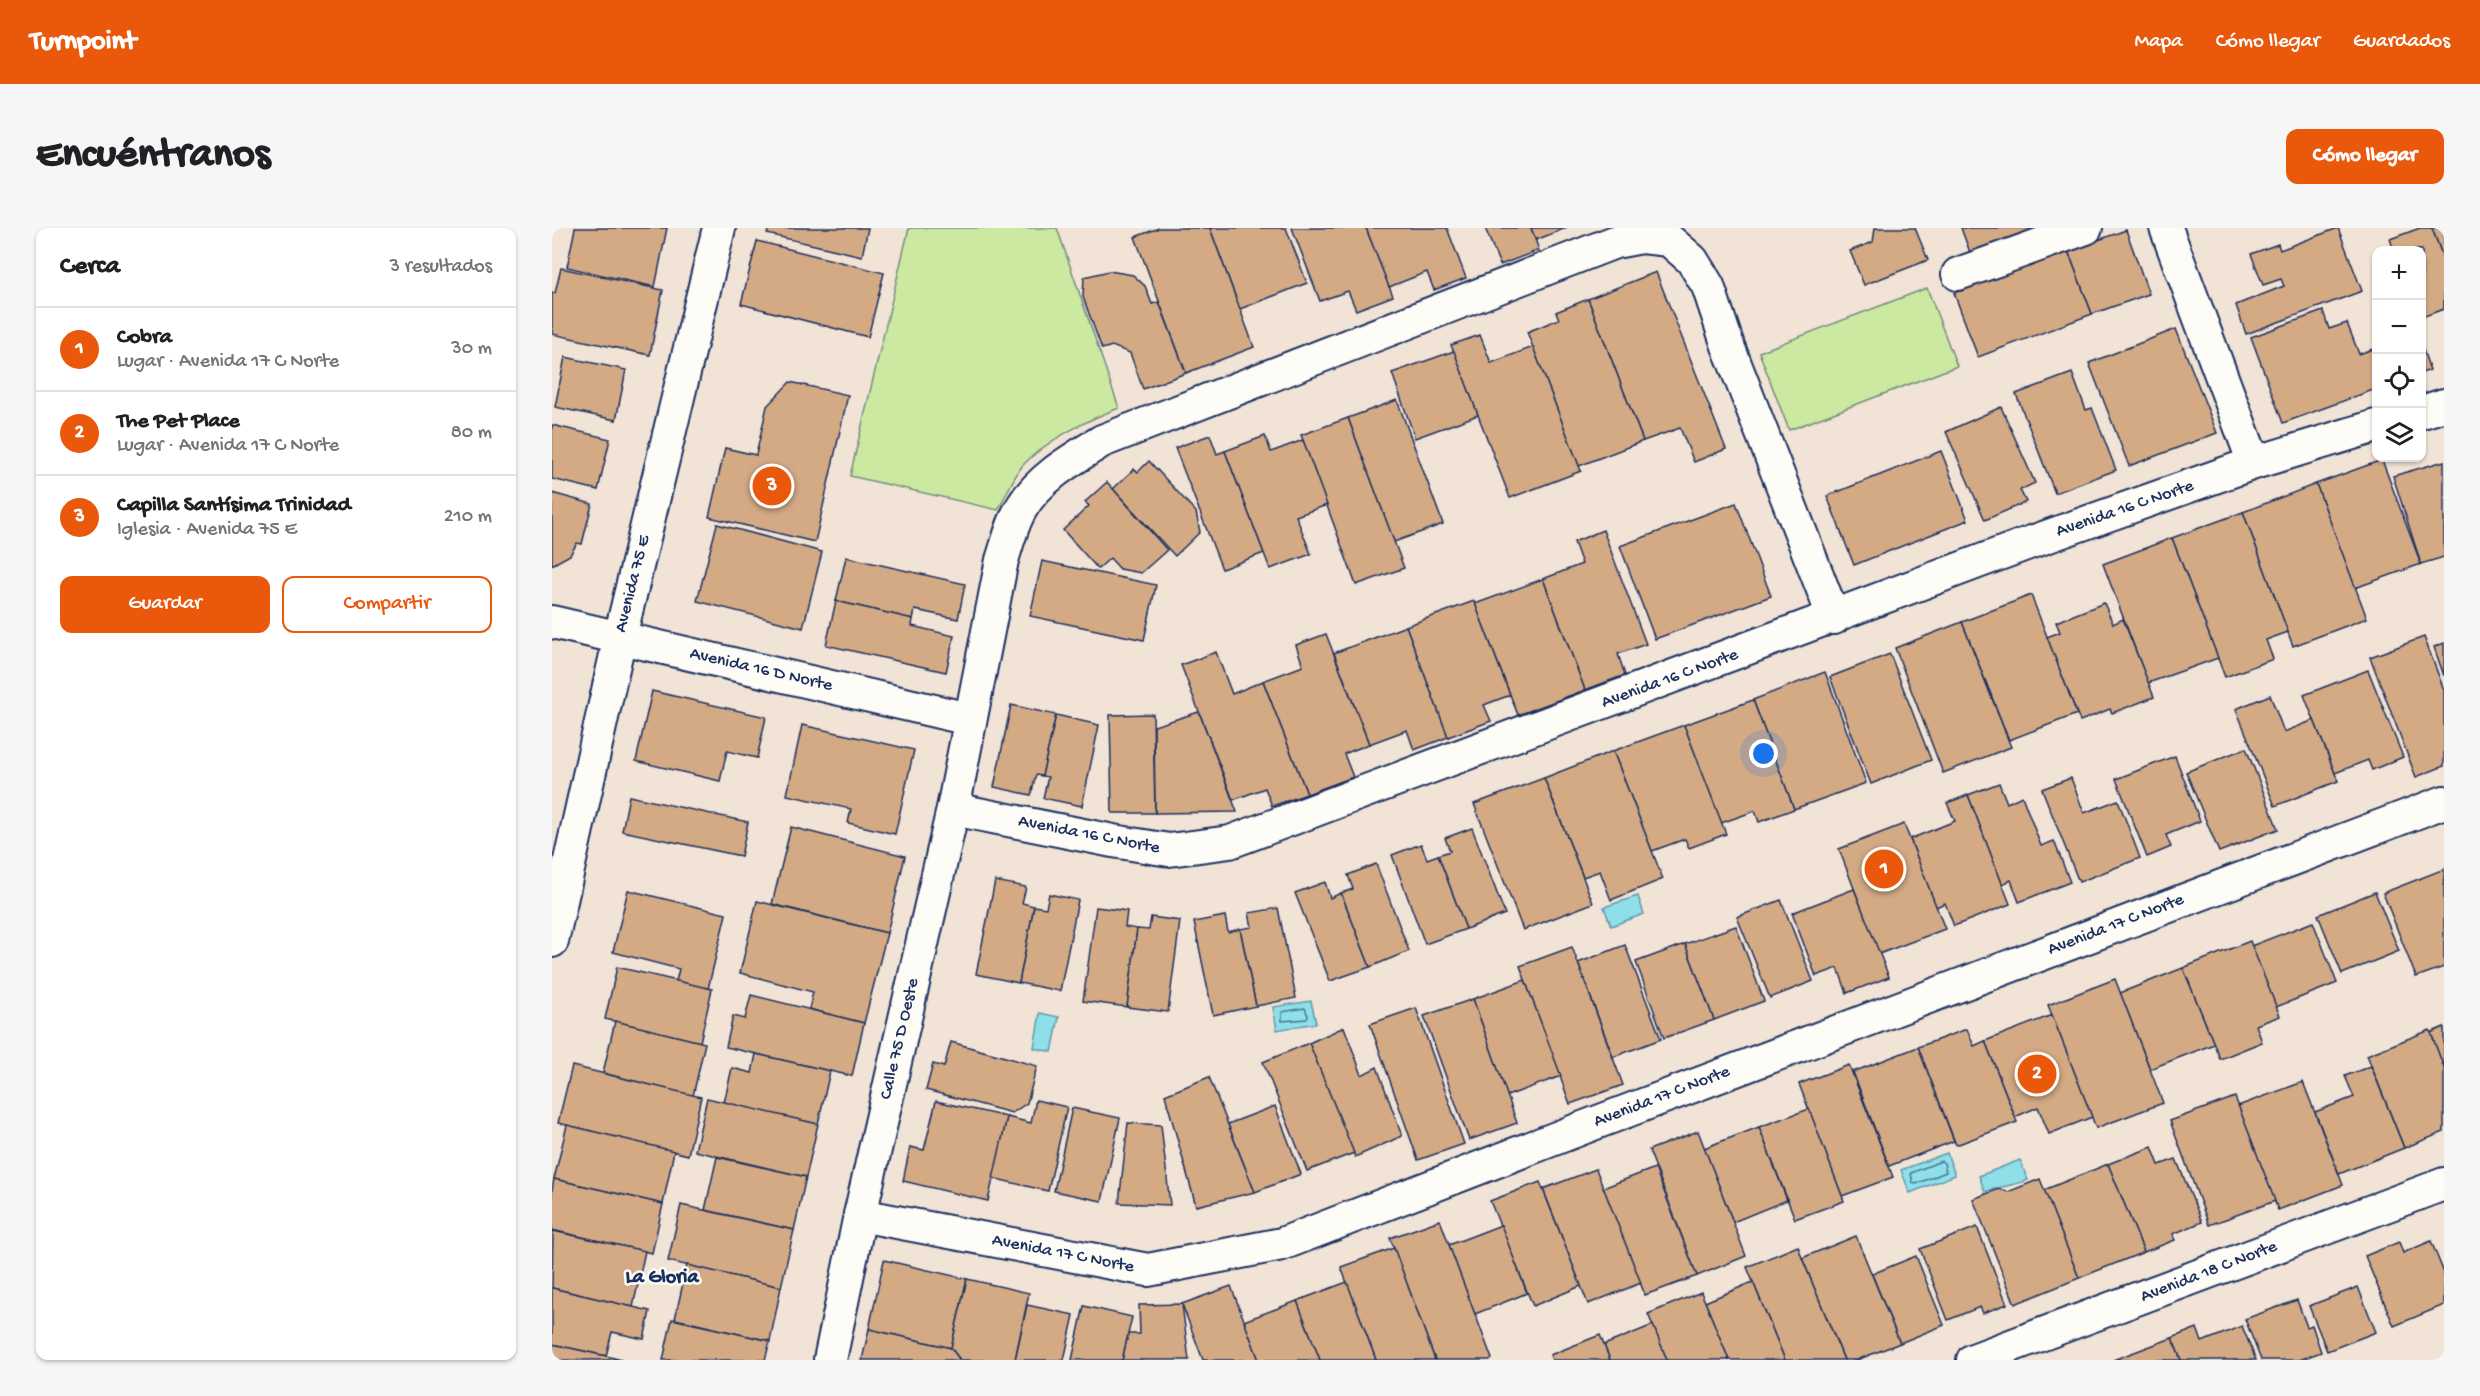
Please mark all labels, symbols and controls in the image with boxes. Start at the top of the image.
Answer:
text: Turnpoint [30,26,136,59]
text: Mapa [2134,30,2183,55]
text: Cómo llegar [2216,30,2320,55]
text: Guardados [2353,30,2450,55]
button: Cómo llegar [2286,129,2444,184]
text: Encuéntranos [36,132,270,181]
map controls [2372,246,2426,462]
button: + [2372,246,2426,300]
text: Cerca [60,252,120,283]
text: 3 resultados [390,256,492,279]
button: − [2372,300,2426,354]
text: Cobra [117,325,172,351]
text: 1 [75,338,84,361]
text: 30 m [451,338,492,361]
text: Lugar · Avenida 17 C Norte [117,351,339,374]
button: locate [2372,354,2426,408]
button: layers [2372,408,2426,462]
text: The Pet Place [117,409,240,435]
text: 2 [75,422,84,445]
text: 80 m [451,422,492,445]
text: Lugar · Avenida 17 C Norte [117,435,339,458]
pin: 3 [752,464,792,508]
street label: Avenida 16 C Norte [2054,475,2197,542]
text: Capilla Santísima Trinidad [117,493,351,519]
text: 3 [74,506,85,529]
text: 210 m [444,506,492,529]
text: Iglesia · Avenida 75 E [117,519,297,542]
street label: Avenida 75 E [611,532,655,635]
button: Guardar [60,576,270,633]
button: Compartir [282,576,492,633]
street label: Avenida 16 D Norte [688,643,835,697]
street label: Avenida 16 C Norte [1599,644,1742,713]
your location [1749,739,1778,768]
street label: Avenida 16 C Norte [1016,811,1162,859]
pin: 1 [1864,846,1904,892]
street label: Avenida 17 C Norte [2045,889,2188,961]
street label: Calle 75 D Oeste [876,976,924,1102]
pin: 2 [2018,1052,2056,1096]
street label: Avenida 17 C Norte [1591,1061,1734,1133]
street label: Avenida 17 C Norte [990,1230,1136,1278]
street label: Avenida 18 C Norte [2138,1236,2281,1308]
district label: La Gloria [625,1267,699,1290]

